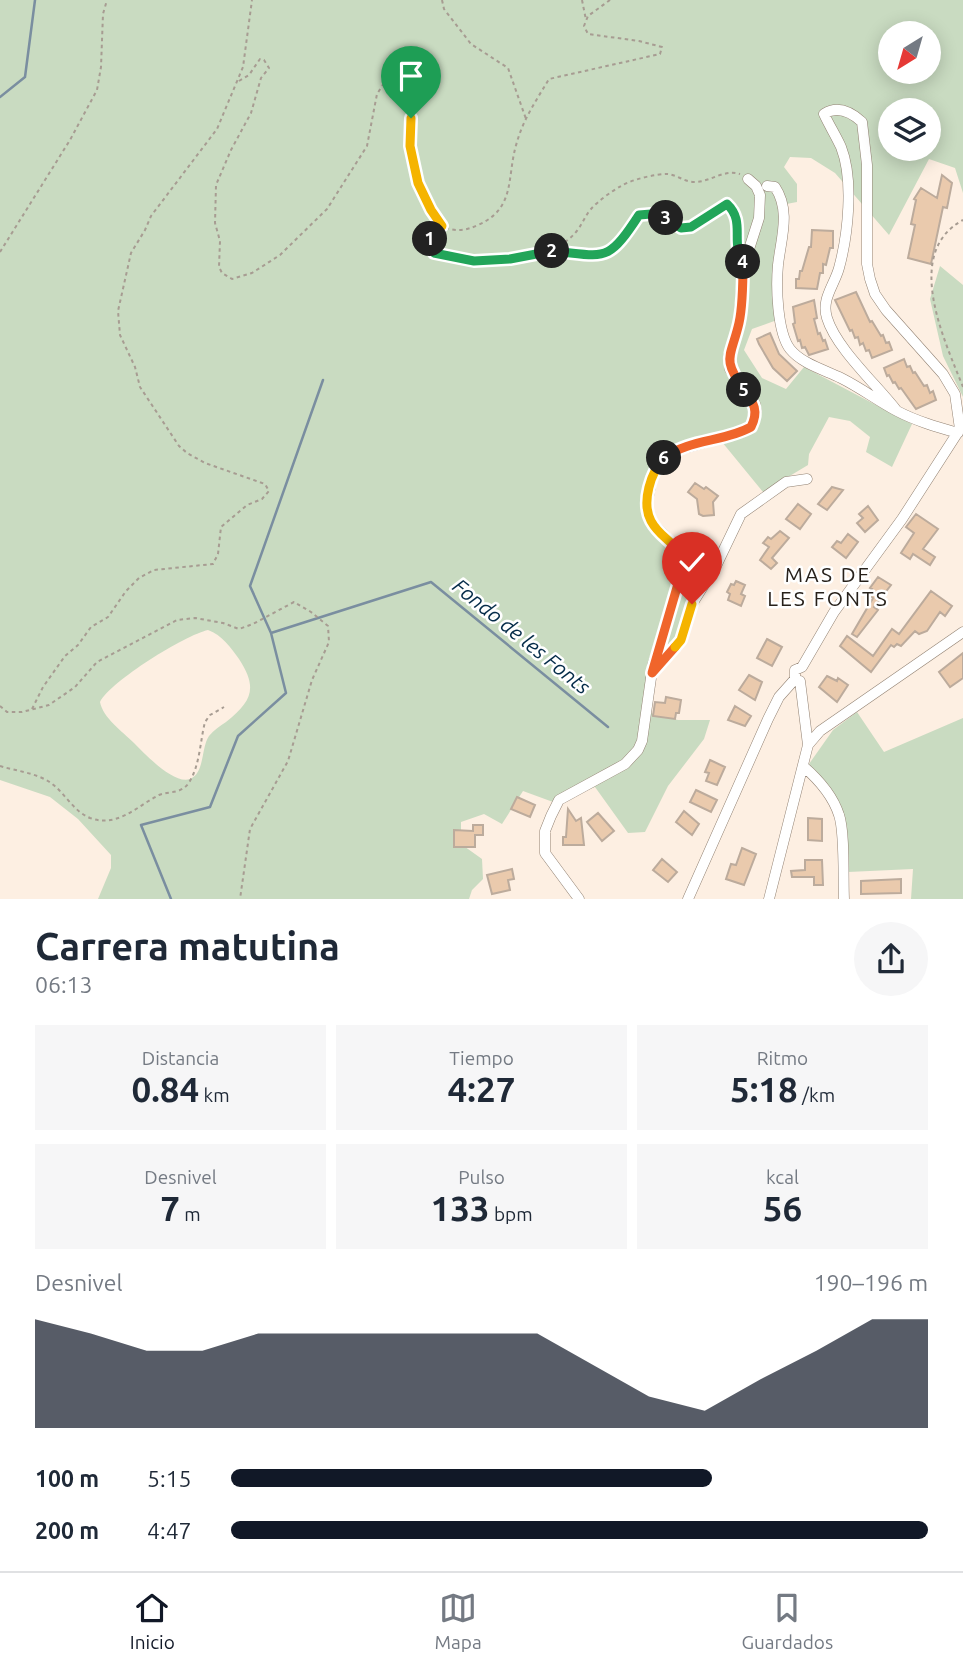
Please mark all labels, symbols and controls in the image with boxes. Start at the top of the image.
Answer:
north arrow [878,21,942,84]
map controls [878,21,941,161]
pin [381,46,441,118]
icon: arrive [392,57,430,95]
button: layers [878,98,941,161]
pin: 3 [648,200,684,235]
text: 3 [660,206,671,228]
pin: 1 [412,222,448,256]
text: 1 [424,227,435,249]
pin: 2 [534,233,570,268]
text: 2 [546,239,557,261]
pin: 4 [726,244,760,280]
text: 4 [737,250,748,272]
pin: 5 [726,372,762,408]
text: 5 [738,378,749,400]
pin: 6 [646,440,682,476]
text: 6 [658,446,669,468]
pin [662,532,722,604]
icon: check [673,543,711,581]
district label: MAS DE LES FONTS [767,562,889,610]
water label: Fondo de les Fonts [448,573,596,699]
button: share [854,922,928,996]
text: Carrera matutina [35,925,340,967]
text: 06:13 [35,972,93,997]
text: Distancia [142,1047,219,1069]
text: Tiempo [449,1047,514,1069]
text: Ritmo [757,1047,808,1069]
text: 0.84 [131,1069,199,1109]
text: 4:27 [448,1069,515,1109]
text: 5:18 [730,1069,798,1109]
text: km [199,1084,230,1106]
text: /km [798,1084,835,1106]
text: Desnivel [144,1166,217,1188]
text: Pulso [458,1166,505,1188]
text: kcal [766,1166,799,1188]
text: 7 [160,1188,180,1228]
text: 133 [430,1188,490,1228]
text: 56 [763,1188,802,1228]
text: m [180,1203,201,1225]
text: bpm [490,1203,533,1225]
text: Desnivel [35,1270,123,1295]
text: 190–196 m [814,1270,928,1295]
text: 100 m [35,1466,99,1491]
text: 5:15 [147,1466,192,1491]
text: 200 m [35,1518,99,1543]
text: 4:47 [147,1518,192,1543]
tab: Inicio [130,1589,175,1653]
tab: Mapa [434,1589,482,1653]
tab: Guardados [741,1589,833,1653]

